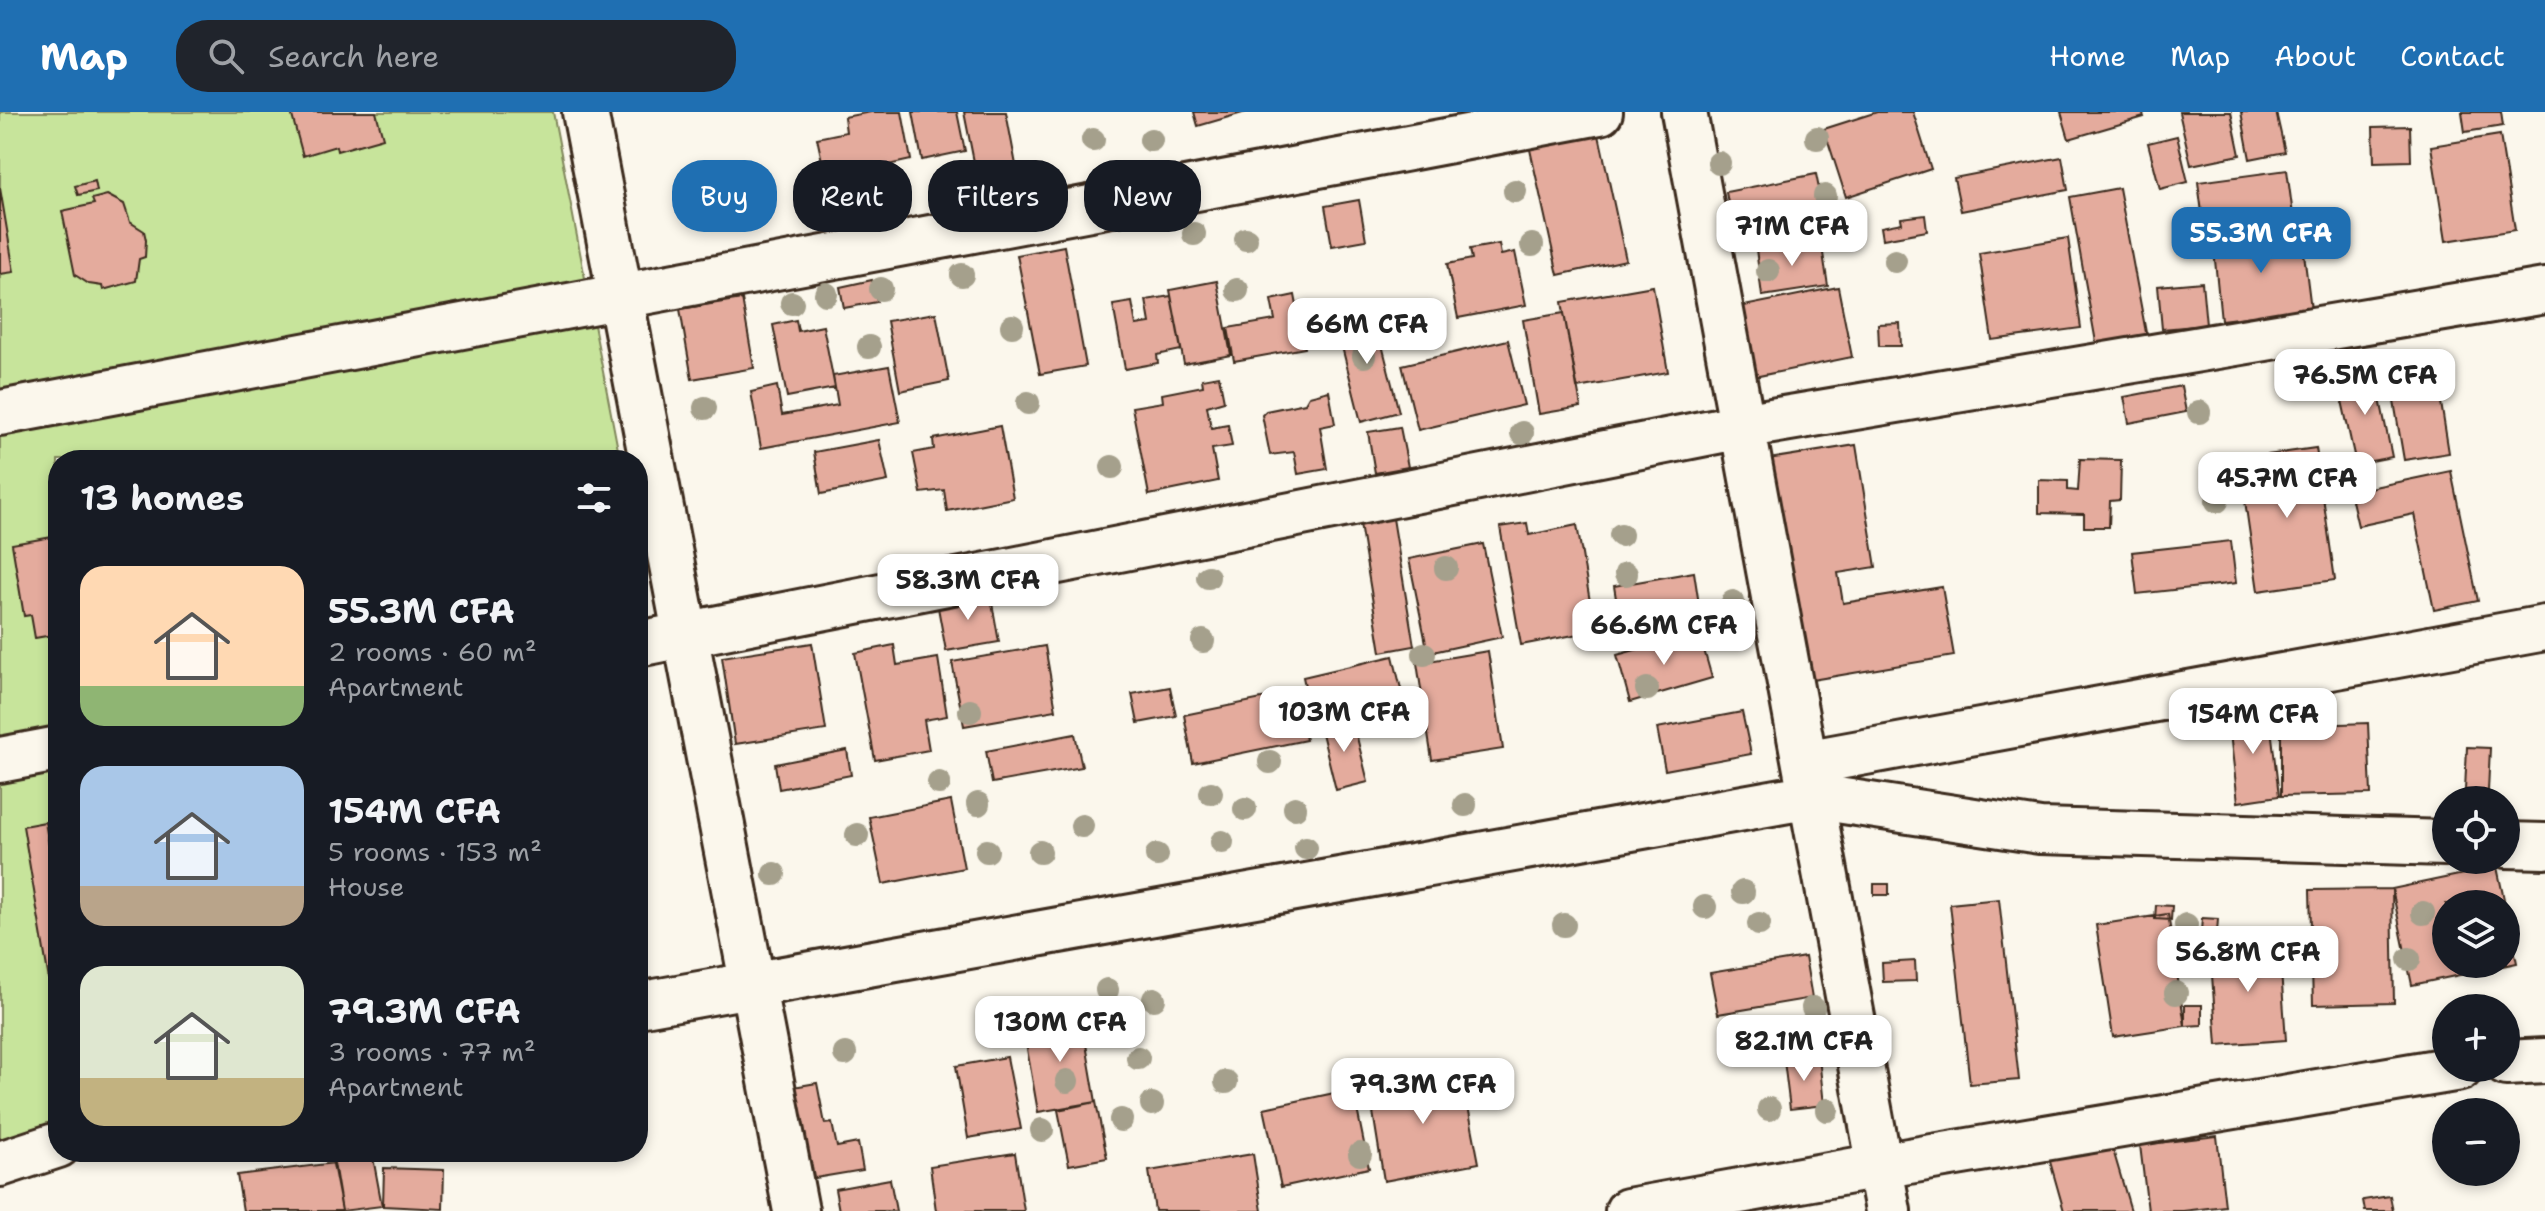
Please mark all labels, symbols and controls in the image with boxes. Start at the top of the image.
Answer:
search box [176,20,736,92]
text: Map [40,31,128,82]
icon: search [204,34,248,78]
text: Search here [268,36,439,77]
text: Home [2049,37,2126,75]
text: Map [2170,37,2230,75]
text: About [2274,37,2356,75]
text: Contact [2400,37,2505,75]
chip: Buy [672,160,777,232]
chip: Rent [793,160,912,232]
chip: Filters [928,160,1068,232]
chip: New [1084,160,1201,232]
pin: 71M CFA [1718,200,1866,268]
pin: 55.3M CFA [2169,207,2353,275]
text: 71M CFA [1734,208,1850,243]
text: 55.3M CFA [2190,215,2332,250]
pin: 66M CFA [1293,298,1441,366]
text: 66M CFA [1306,306,1428,341]
pin: 76.5M CFA [2273,349,2457,417]
text: 76.5M CFA [2292,357,2438,392]
pin: 45.7M CFA [2195,452,2379,520]
text: 45.7M CFA [2216,460,2358,495]
text: 13 homes [80,475,244,521]
icon: filters [572,476,616,520]
pin: 58.3M CFA [876,554,1060,622]
text: 58.3M CFA [895,562,1041,597]
text: 55.3M CFA [328,588,515,634]
icon: home [144,598,240,694]
pin: 66.6M CFA [1572,599,1756,667]
text: 66.6M CFA [1590,607,1738,642]
text: 2 rooms · 60 m² [328,634,537,669]
text: Apartment [328,669,464,704]
pin: 103M CFA [1261,686,1427,754]
pin: 154M CFA [2170,688,2336,756]
text: 103M CFA [1278,694,1411,729]
text: 154M CFA [2187,696,2319,731]
map controls [2432,786,2520,1186]
button: locate [2432,786,2520,874]
text: 154M CFA [328,788,501,834]
icon: home [144,798,240,894]
text: 5 rooms · 153 m² [328,834,542,869]
text: House [328,869,404,904]
button: layers [2432,890,2520,978]
pin: 56.8M CFA [2156,926,2340,994]
text: 56.8M CFA [2175,934,2321,969]
text: 79.3M CFA [328,988,521,1034]
button: + [2432,994,2520,1082]
pin: 130M CFA [977,996,1143,1064]
icon: home [144,998,240,1094]
text: 130M CFA [993,1004,1127,1039]
pin: 82.1M CFA [1712,1015,1896,1083]
text: 82.1M CFA [1735,1023,1873,1058]
text: 3 rooms · 77 m² [328,1034,536,1069]
pin: 79.3M CFA [1331,1058,1515,1126]
text: 79.3M CFA [1349,1066,1497,1101]
text: Apartment [328,1069,464,1104]
button: − [2432,1098,2520,1186]

